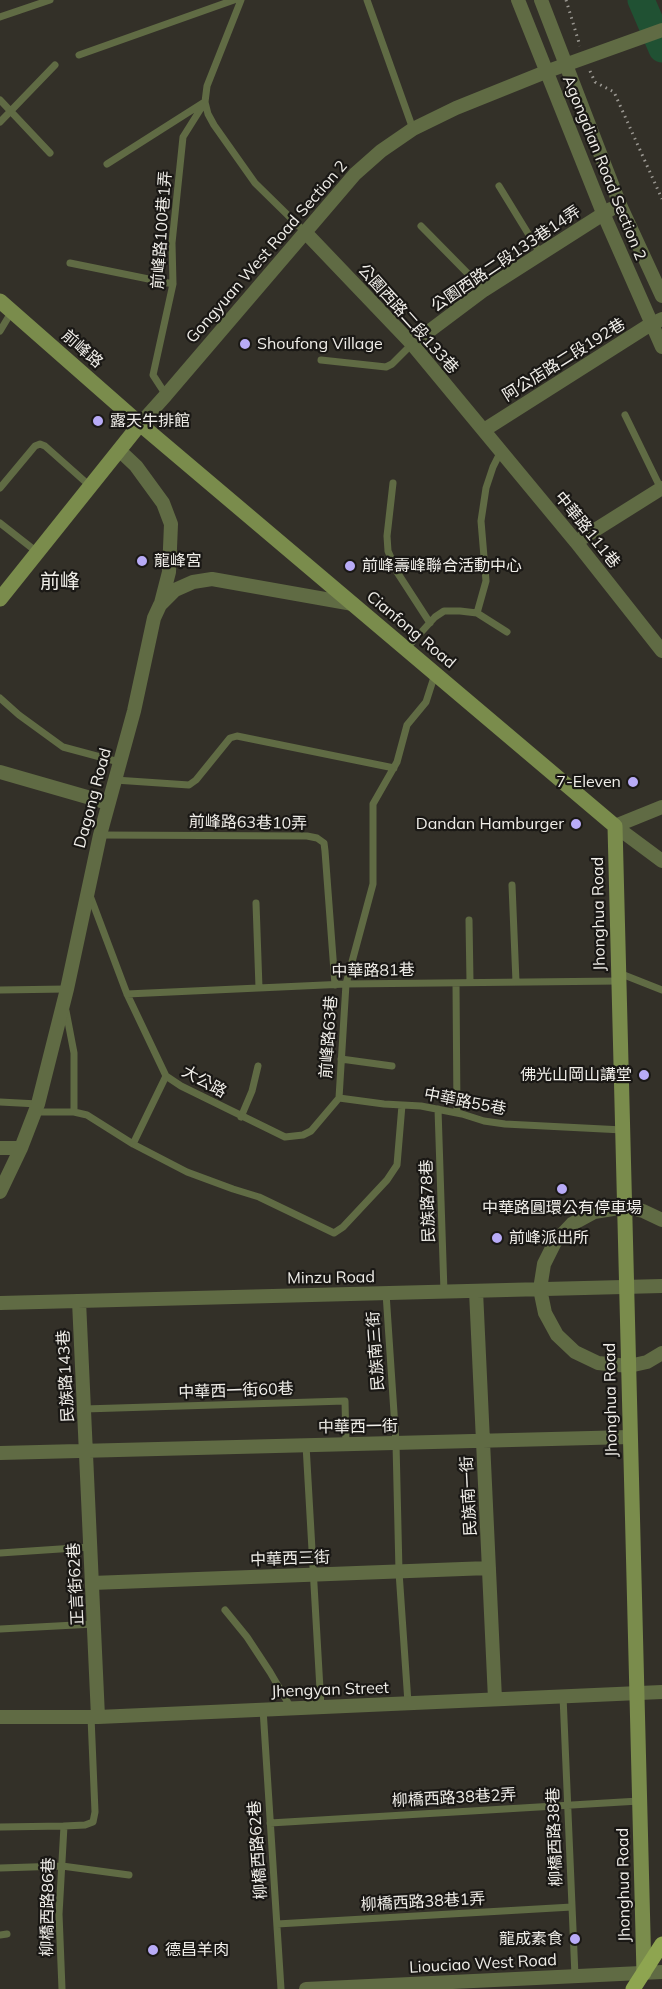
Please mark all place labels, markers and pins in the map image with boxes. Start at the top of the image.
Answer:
place label: Shoufong Village [257,334,383,354]
marker: Shoufong Village [238,337,252,351]
place label: 露天牛排館 [110,411,190,431]
marker: 露天牛排館 [91,414,105,428]
place label: 龍峰宮 [154,551,202,571]
marker: 龍峰宮 [135,554,149,568]
place label: 前峰壽峰聯合活動中心 [362,556,522,576]
marker: 前峰壽峰聯合活動中心 [343,559,357,573]
place label: 7-Eleven [556,772,621,792]
marker: 7-Eleven [626,775,640,789]
place label: Dandan Hamburger [416,814,564,834]
marker: Dandan Hamburger [569,817,583,831]
place label: 佛光山岡山講堂 [520,1065,632,1085]
marker: 佛光山岡山講堂 [637,1068,651,1082]
marker: 中華路圓環公有停車場 [555,1182,569,1196]
place label: 中華路圓環公有停車場 [482,1198,642,1218]
place label: 前峰派出所 [509,1228,589,1248]
marker: 前峰派出所 [490,1231,504,1245]
place label: 龍成素食 [499,1929,563,1949]
marker: 龍成素食 [568,1932,582,1946]
place label: 德昌羊肉 [165,1940,229,1960]
marker: 德昌羊肉 [146,1943,160,1957]

